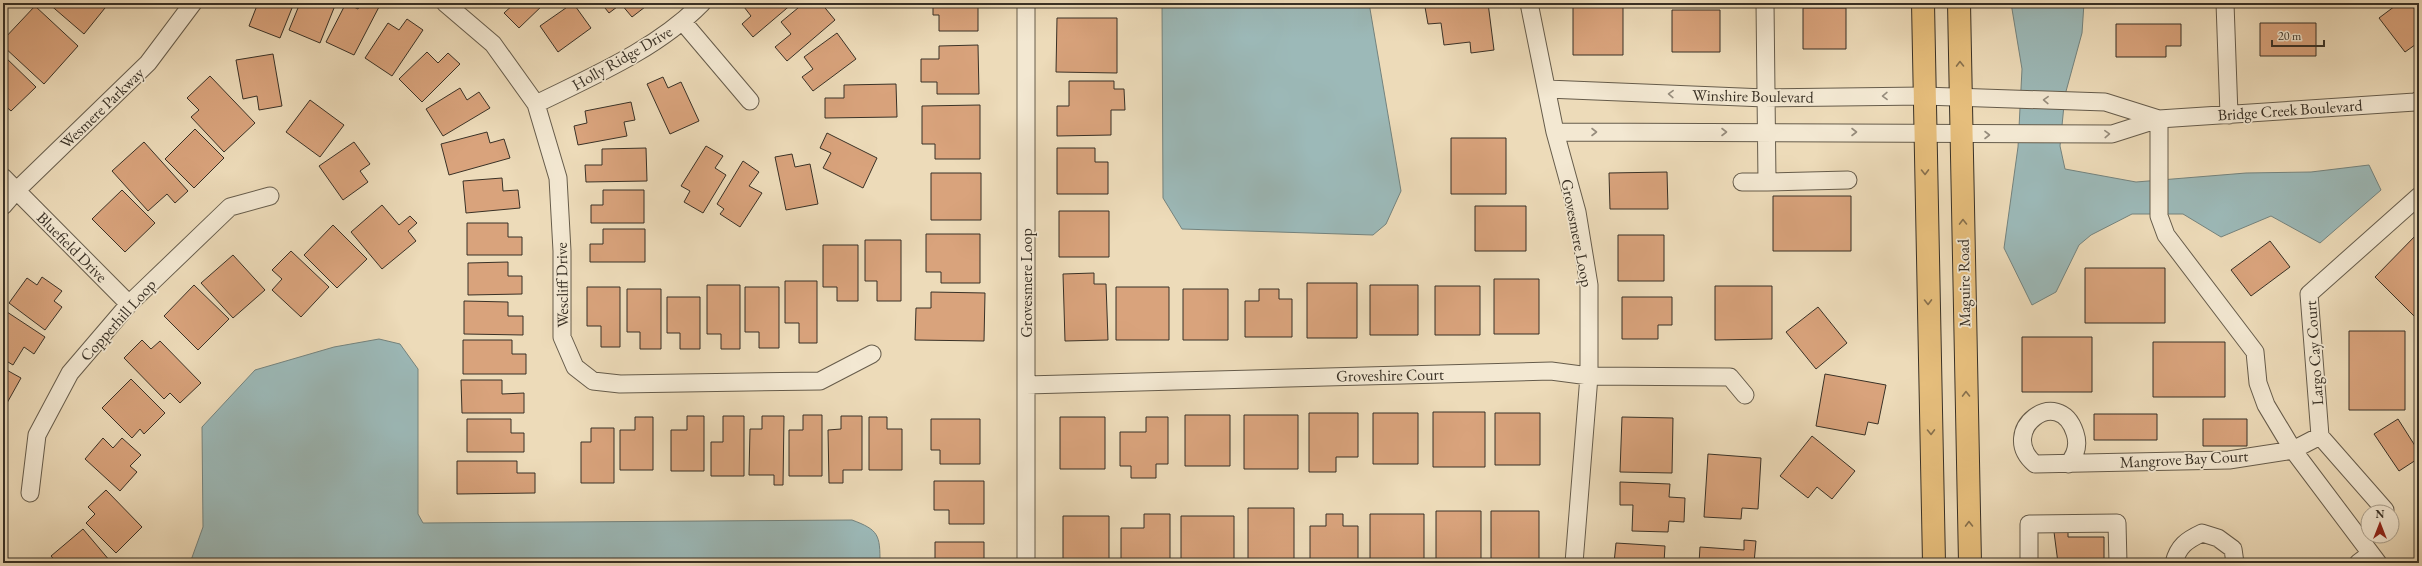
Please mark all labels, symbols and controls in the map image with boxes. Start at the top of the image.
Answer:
street label: Holly Ridge Drive [568,21,676,95]
scale bar [2272,22,2324,48]
text: 20 m [2278,28,2302,44]
one-way arrow [1956,61,1964,67]
street label: Wesmere Parkway [55,62,149,153]
street label: Winshire Boulevard [1692,84,1815,108]
one-way arrow [1668,90,1674,98]
one-way arrow [1882,92,1888,100]
street label: Bridge Creek Boulevard [2217,94,2364,126]
one-way arrow [2043,96,2049,105]
one-way arrow [1591,128,1597,136]
one-way arrow [1721,128,1727,136]
one-way arrow [1851,128,1857,137]
one-way arrow [2104,130,2110,138]
one-way arrow [1984,131,1990,139]
one-way arrow [1921,169,1929,175]
street label: Grovesmere Loop [1556,177,1598,289]
street label: Bluefield Drive [32,207,112,287]
one-way arrow [1959,219,1967,225]
street label: Grovesmere Loop [1016,228,1037,338]
street label: Maguire Road [1953,238,1975,327]
street label: Wescliff Drive [551,242,573,328]
street label: Copperhill Loop [75,274,161,366]
one-way arrow [1924,299,1932,305]
street label: Largo Cay Court [2300,300,2328,406]
street label: Groveshire Court [1336,364,1444,386]
one-way arrow [1962,391,1971,397]
one-way arrow [1927,429,1935,435]
street label: Mangrove Bay Court [2119,445,2249,473]
north arrow [2360,504,2400,544]
text: N [2376,507,2385,521]
one-way arrow [1965,521,1973,527]

